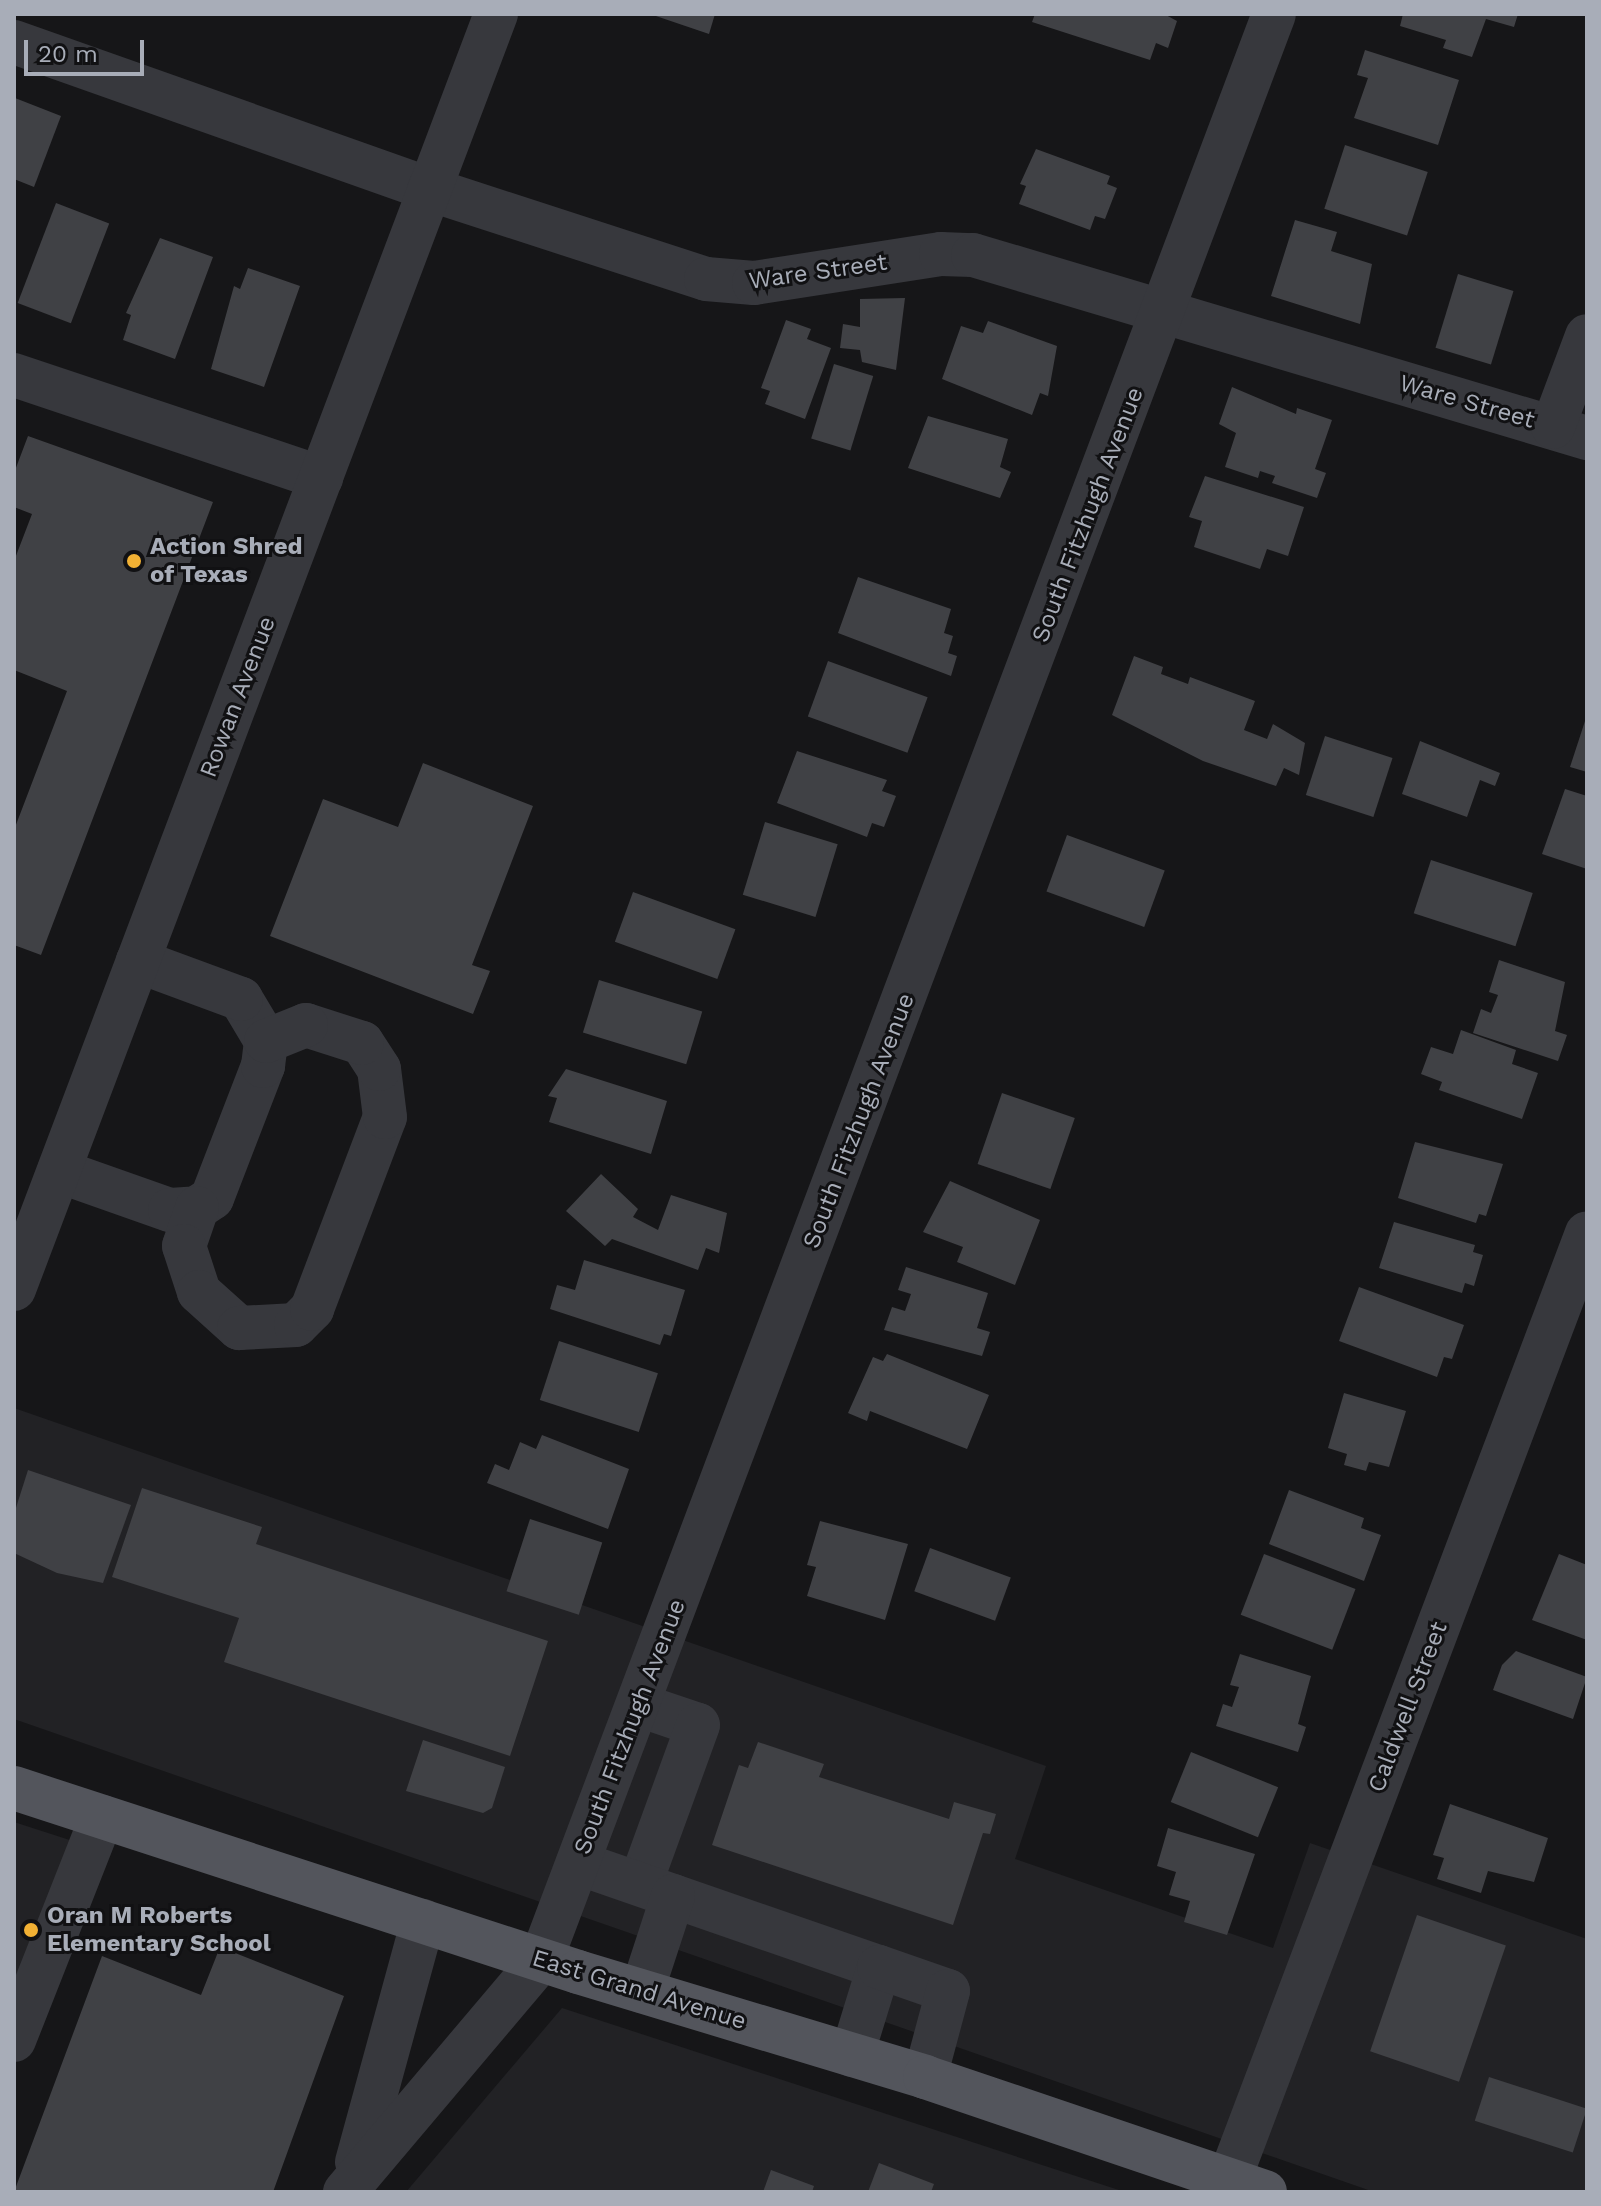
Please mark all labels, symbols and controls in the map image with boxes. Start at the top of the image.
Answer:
scale bar [28,24,148,74]
text: 20 m [38,40,98,68]
street label: Ware Street [747,248,889,296]
street label: Ware Street [1396,369,1538,435]
street label: South Fitzhugh Avenue [1026,383,1150,647]
place label: Action Shred of Texas [150,533,303,589]
marker: Action Shred of Texas [125,552,143,570]
street label: Rowan Avenue [194,612,282,782]
street label: South Fitzhugh Avenue [797,989,921,1253]
street label: South Fitzhugh Avenue [568,1595,692,1859]
street label: Caldwell Street [1362,1617,1454,1797]
place label: Oran M Roberts Elementary School [47,1902,271,1958]
marker: Oran M Roberts Elementary School [22,1921,40,1939]
street label: East Grand Avenue [528,1944,750,2036]

